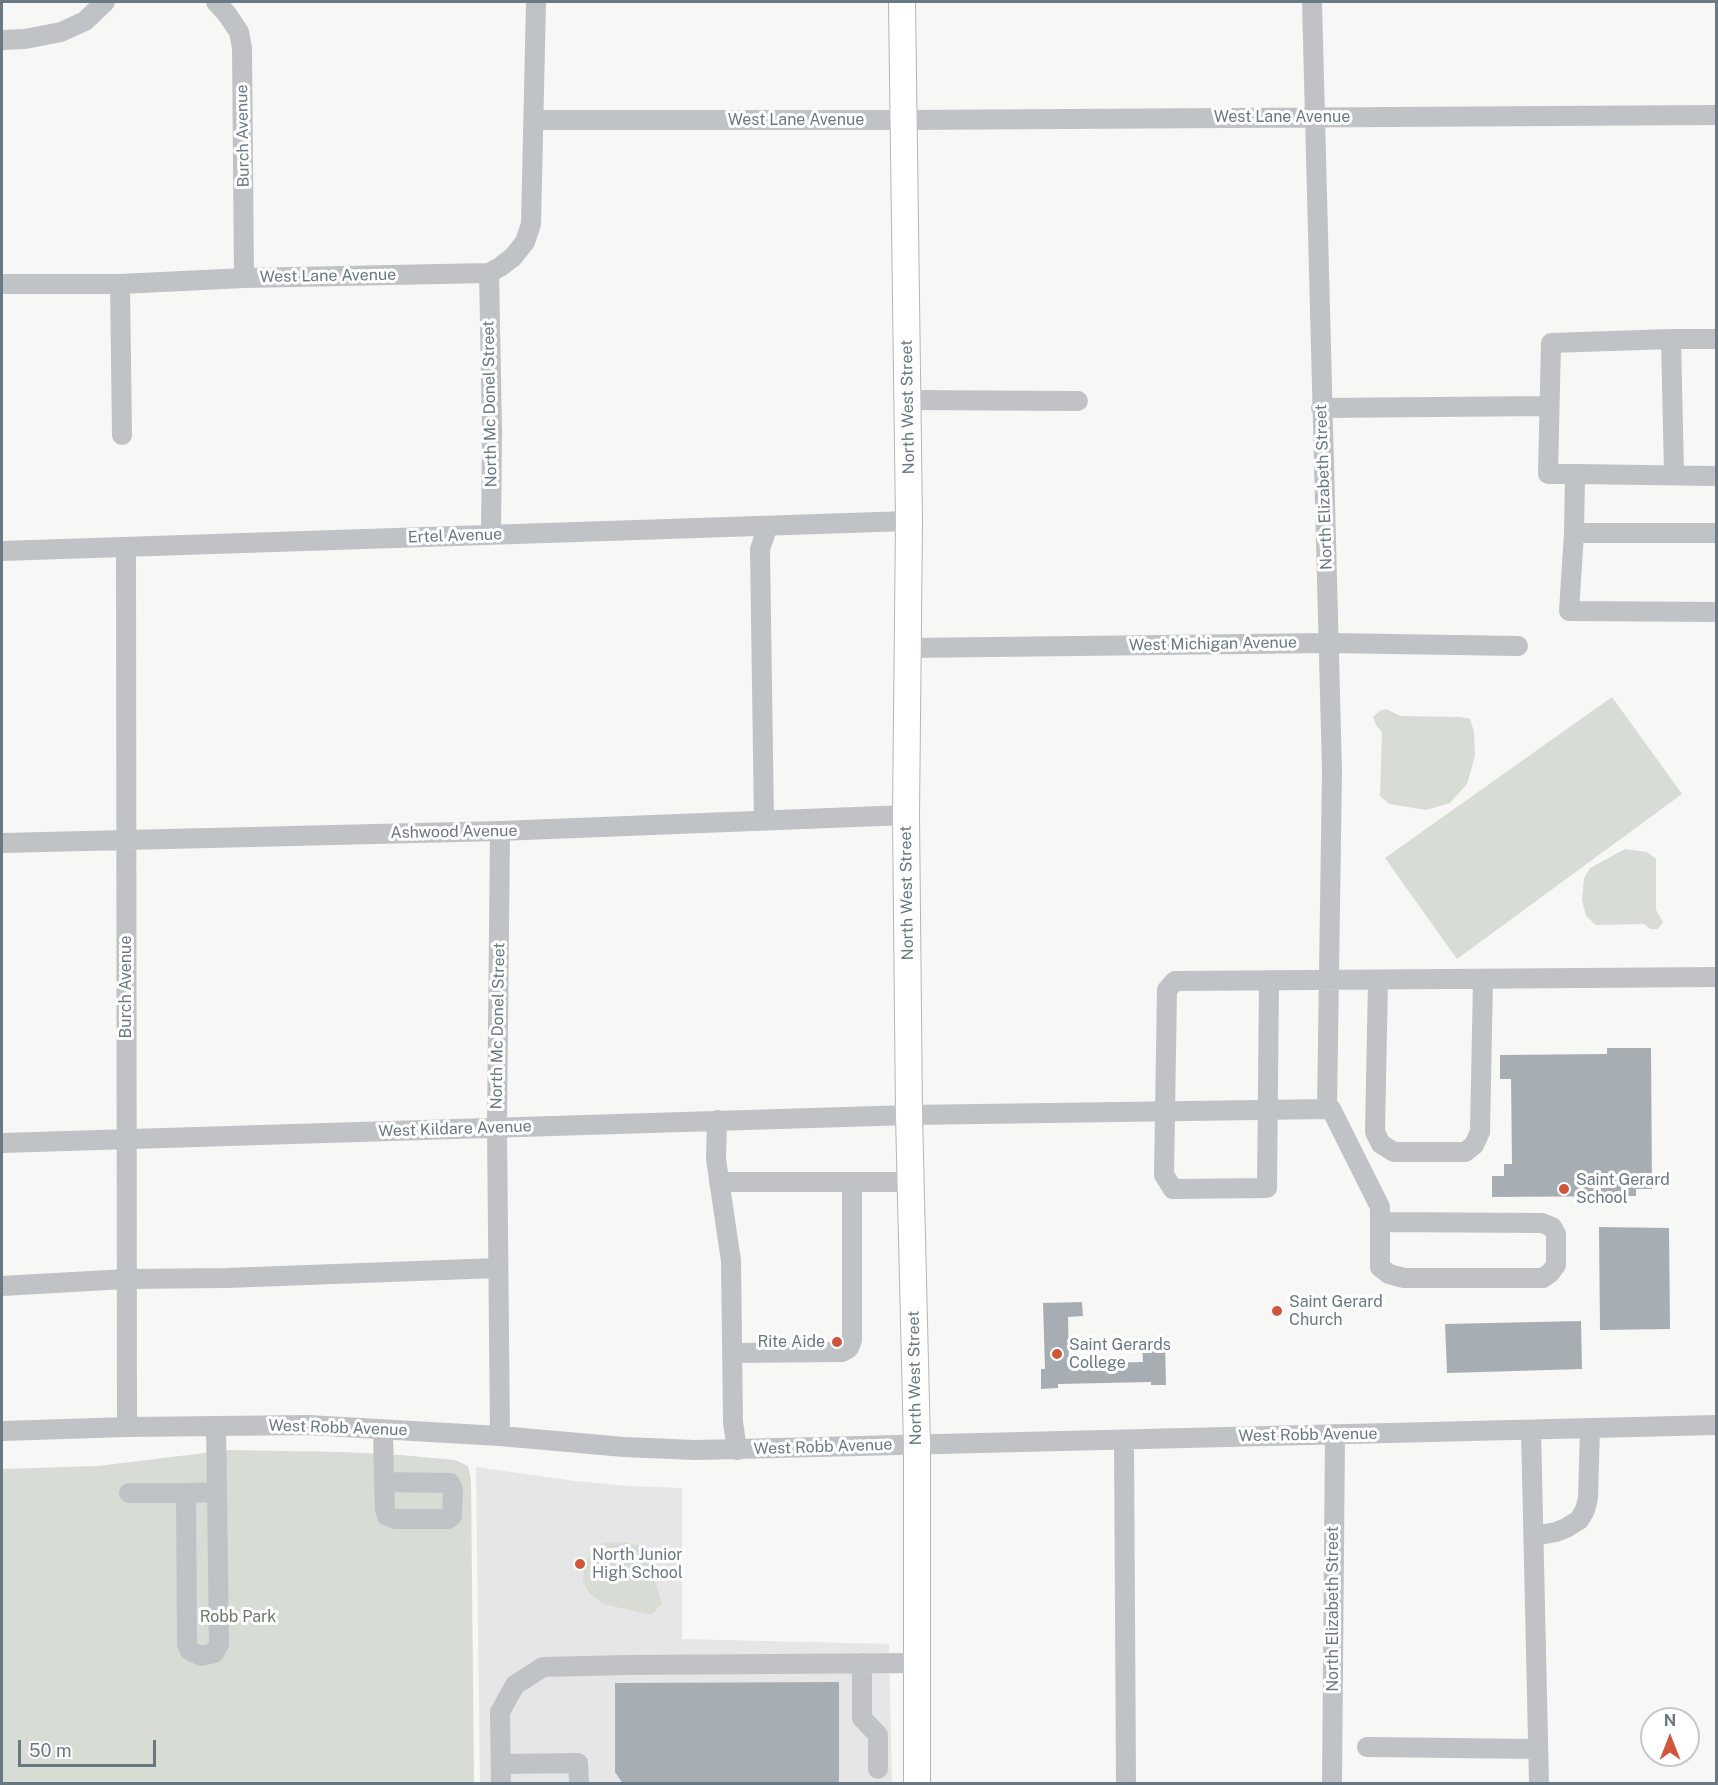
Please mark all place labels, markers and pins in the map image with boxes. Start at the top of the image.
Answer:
place label: Saint Gerard School [1576,1170,1670,1208]
marker: Saint Gerard School [1557,1182,1571,1196]
place label: Saint Gerard Church [1289,1292,1383,1330]
marker: Saint Gerard Church [1270,1304,1284,1318]
place label: Rite Aide [757,1332,825,1352]
marker: Rite Aide [830,1335,844,1349]
place label: Saint Gerards College [1069,1335,1171,1373]
marker: Saint Gerards College [1050,1347,1064,1361]
place label: North Junior High School [592,1545,683,1583]
marker: North Junior High School [573,1557,587,1571]

